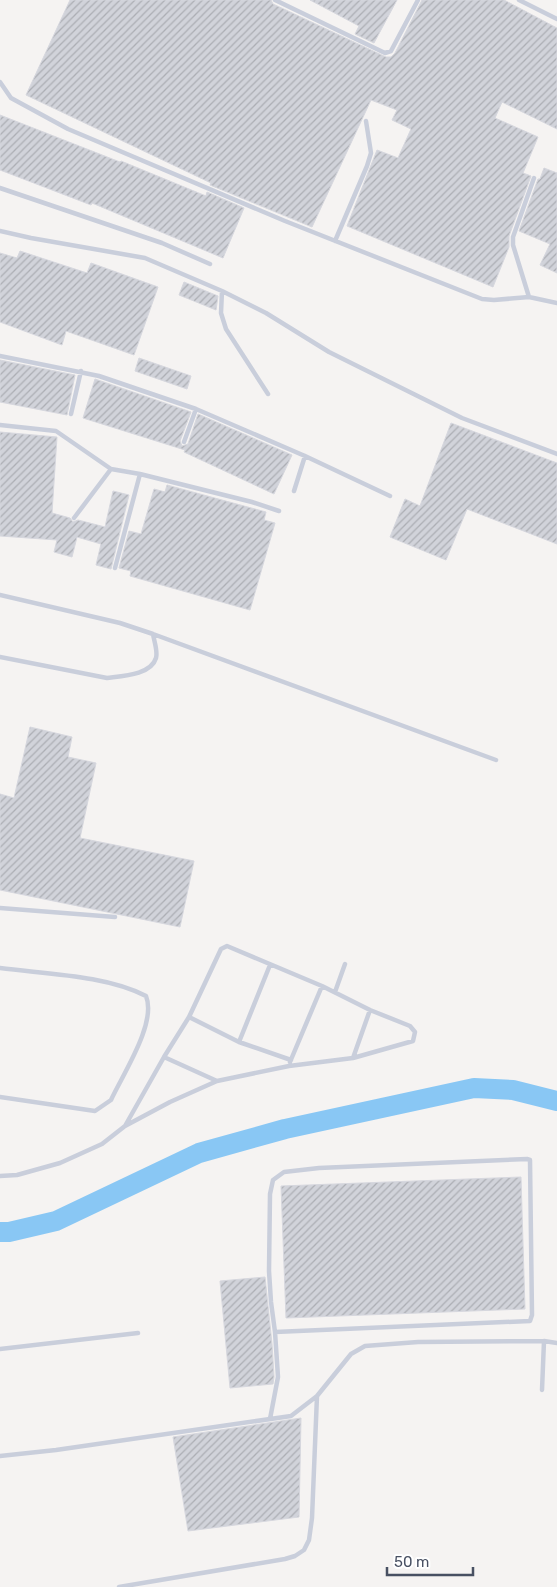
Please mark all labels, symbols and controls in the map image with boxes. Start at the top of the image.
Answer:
scale bar [387,1544,473,1576]
text: 50 m [394,1553,429,1571]

